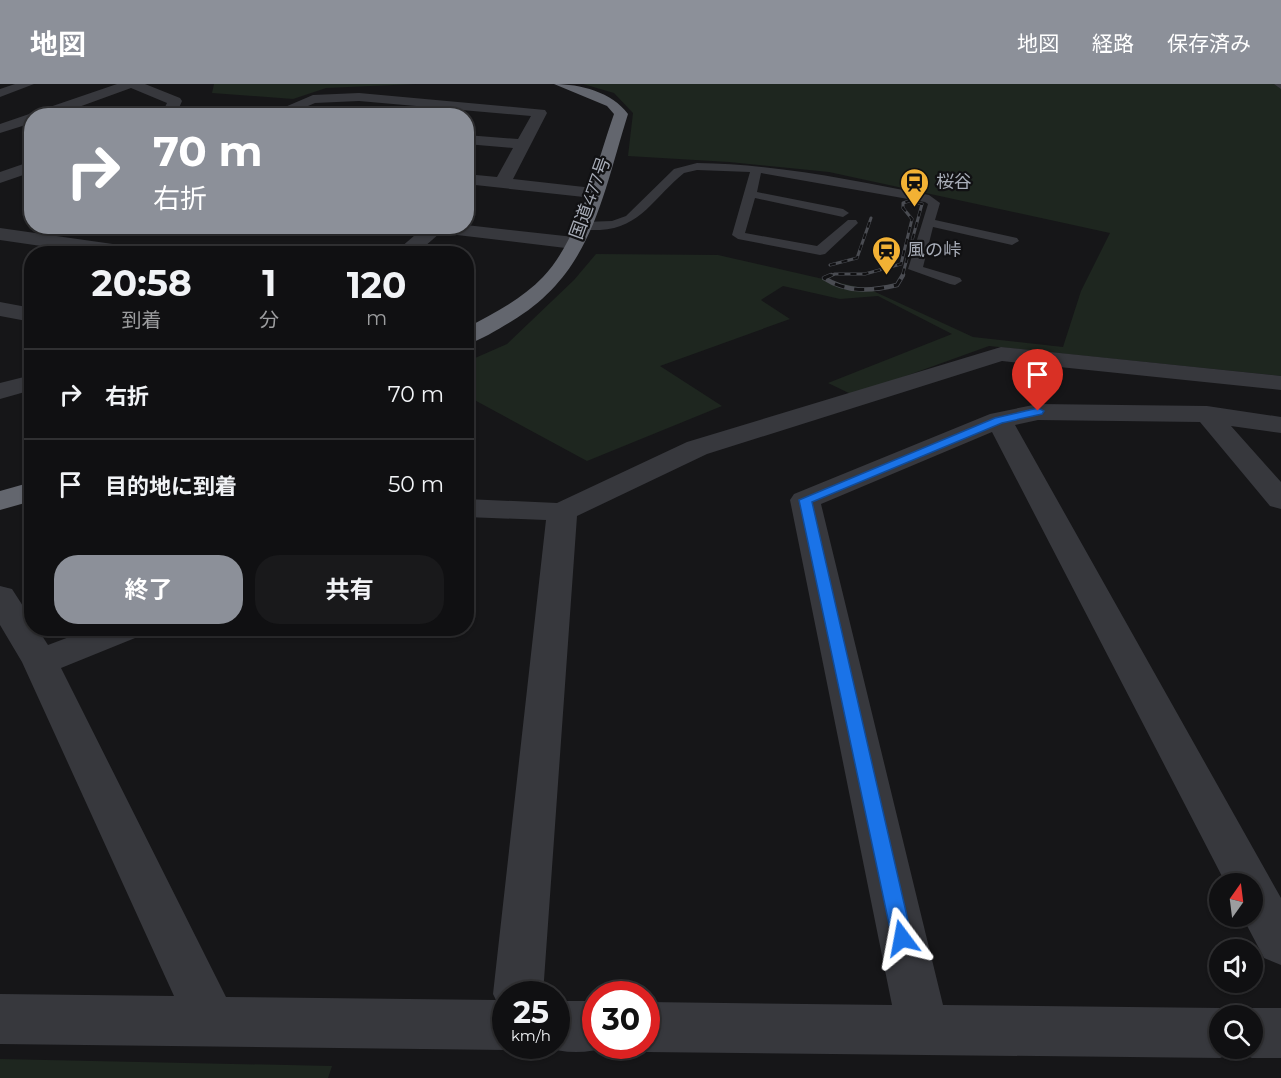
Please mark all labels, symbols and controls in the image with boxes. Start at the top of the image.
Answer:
text: 地図 [30,27,86,61]
text: 地図 [1017,31,1059,56]
text: 経路 [1092,31,1134,56]
text: 保存済み [1167,31,1251,56]
text: 70 m [153,125,263,177]
icon: right [54,132,132,210]
street label: 国道477号 [565,154,615,242]
station icon: 桜谷 [899,166,931,208]
place label: 桜谷 [936,171,972,193]
text: 右折 [153,182,207,215]
station icon: 風の峠 [870,234,902,276]
place label: 風の峠 [907,239,961,261]
text: 20:58 [91,261,192,305]
text: 1 [262,261,276,305]
text: 120 [347,263,407,307]
text: m [366,306,387,330]
text: 到着 [122,308,162,332]
text: 分 [259,308,279,332]
pin [1012,349,1063,411]
icon: arrive [1021,358,1054,391]
icon: right [54,378,87,411]
text: 70 m [388,381,444,408]
text: 右折 [105,383,149,410]
icon: arrive [54,468,87,501]
text: 50 m [388,471,444,498]
text: 目的地に到着 [105,473,237,500]
button: 終了 [54,555,243,624]
button: 共有 [255,555,444,624]
north arrow [1209,873,1263,927]
map controls [1209,873,1263,1059]
position arrow [870,906,934,970]
button: sound [1209,939,1263,993]
speed limit sign: 30 [582,981,660,1059]
text: 25 [513,994,549,1031]
button: search [1209,1005,1263,1059]
text: km/h [511,1026,551,1045]

